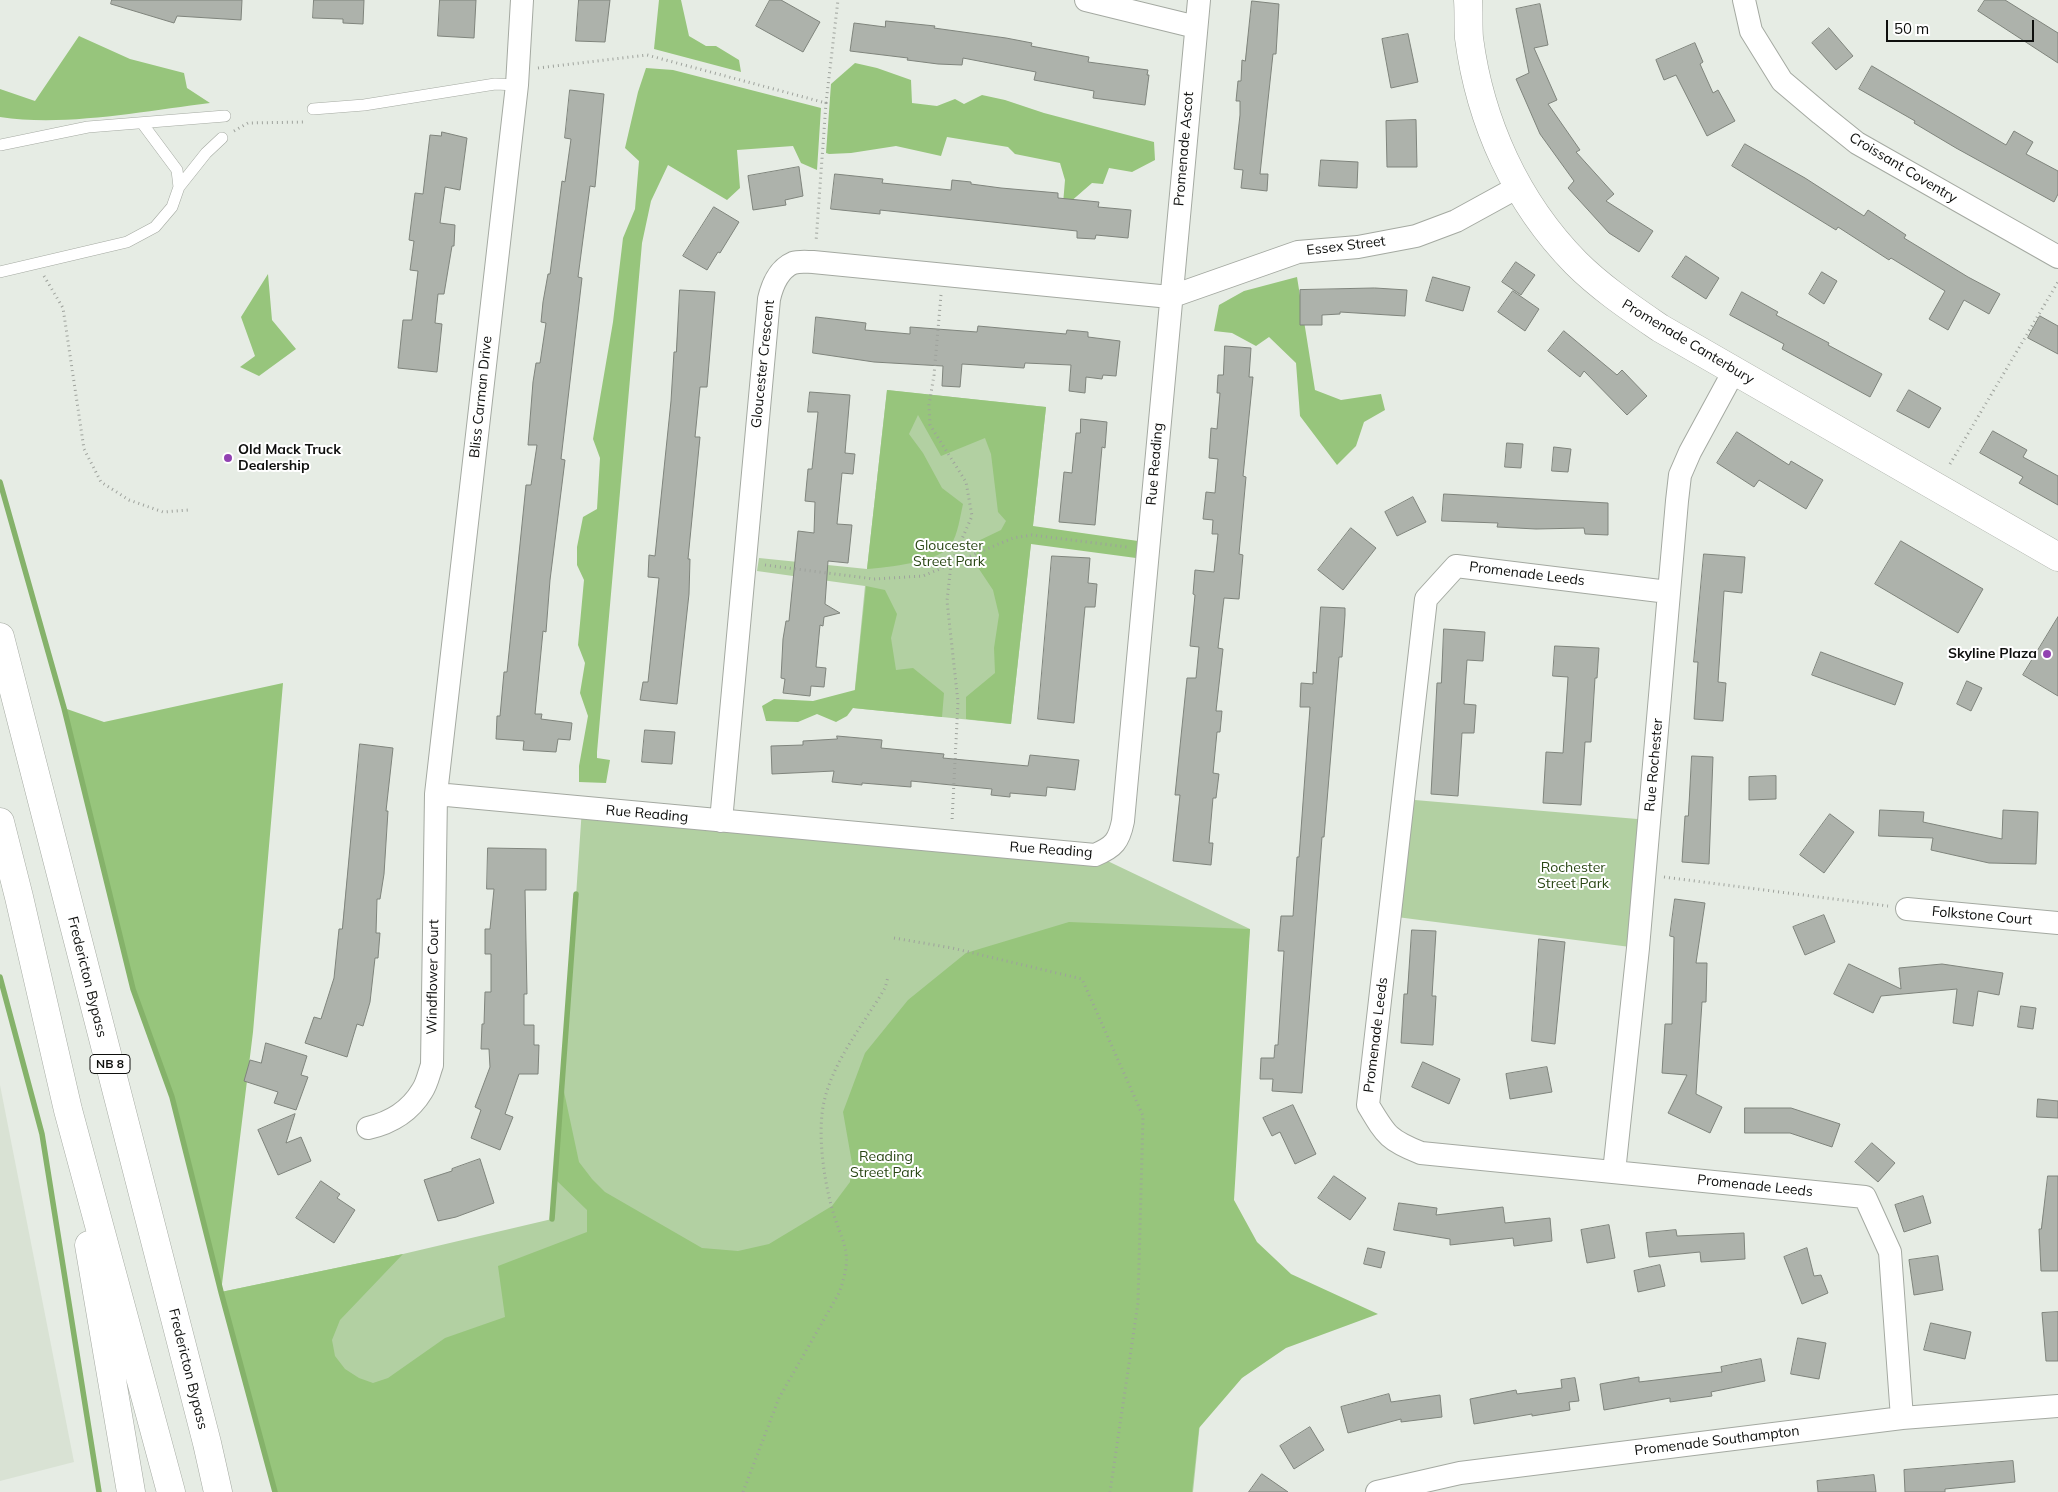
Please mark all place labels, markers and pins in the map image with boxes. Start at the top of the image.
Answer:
place label: Old Mack Truck Dealership [238,442,341,474]
marker: Old Mack Truck Dealership [222,452,234,464]
place label: Skyline Plaza [1948,646,2037,662]
marker: Skyline Plaza [2041,648,2053,660]

